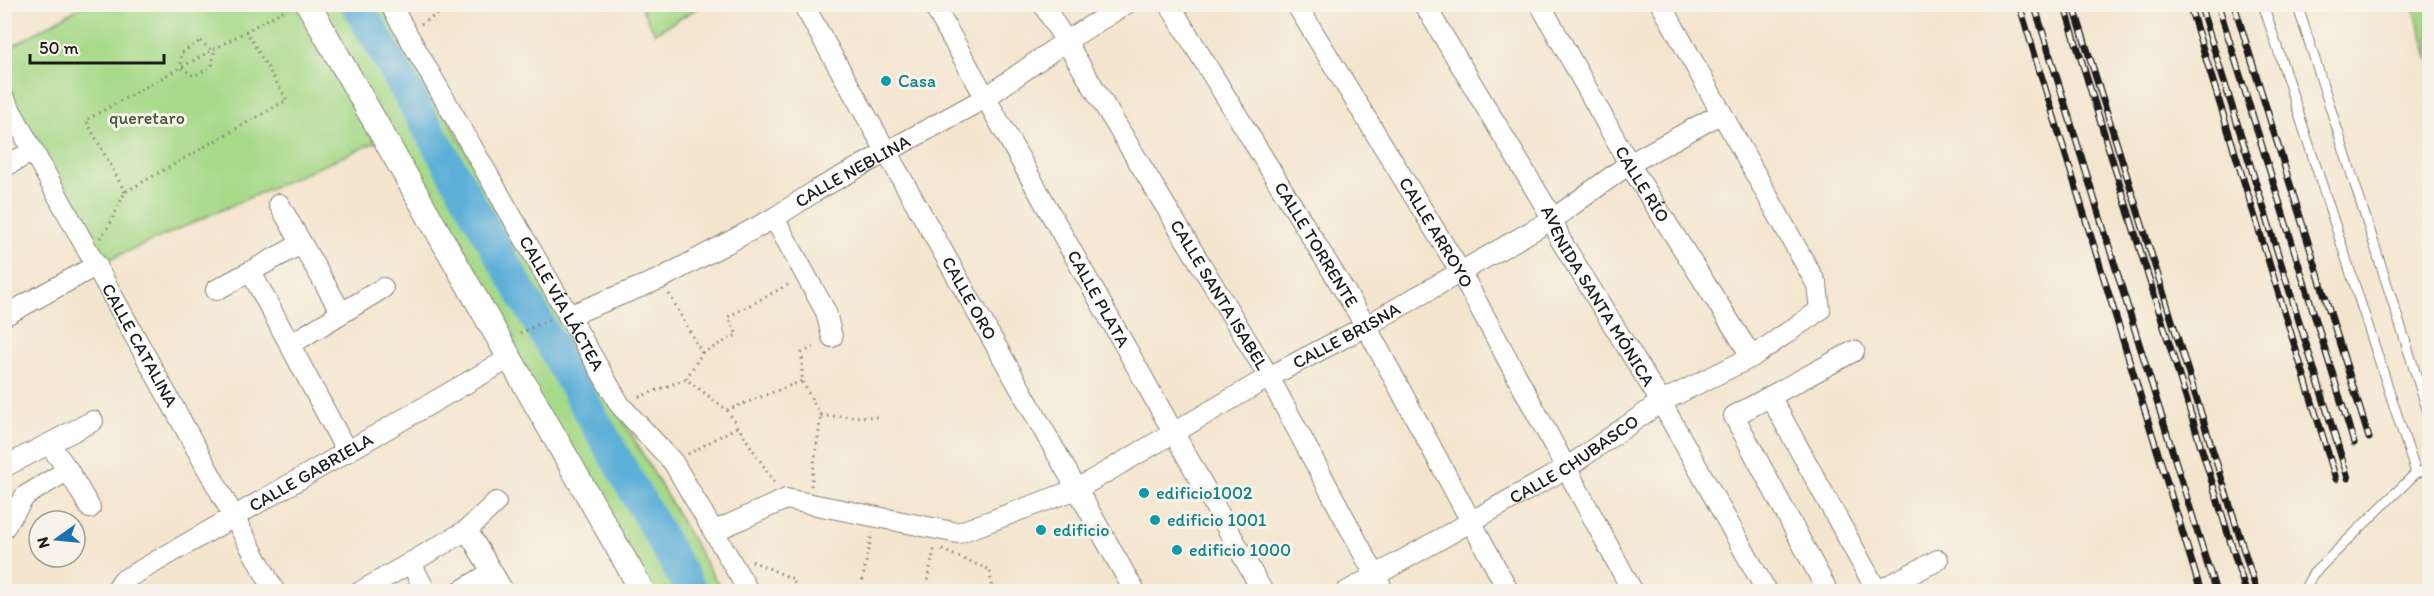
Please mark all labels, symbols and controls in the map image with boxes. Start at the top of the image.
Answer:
scale bar [30,27,164,65]
text: 50 m [39,37,79,59]
place label: Casa [898,70,936,92]
marker: Casa [879,74,893,88]
park label: queretaro [109,107,185,129]
street label: CALLE NEBLINA [791,130,914,212]
street label: CALLE RÍO [1610,142,1674,226]
street label: CALLE ARROYO [1394,173,1478,291]
street label: CALLE TORRENTE [1269,178,1363,311]
street label: AVENIDA SANTA MÓNICA [1536,201,1660,391]
street label: CALLE SANTA ISABEL [1165,216,1273,374]
street label: CALLE VÍA LÁCTEA [514,232,609,375]
street label: CALLE PLATA [1062,246,1135,352]
street label: CALLE ORO [937,253,1001,344]
street label: CALLE CATALINA [97,280,183,411]
street label: CALLE BRISNA [1289,298,1404,374]
street label: CALLE CHUBASCO [1506,410,1643,509]
street label: CALLE GABRIELA [245,428,377,517]
place label: edificio1002 [1156,482,1253,504]
marker: edificio1002 [1137,486,1151,500]
north arrow [27,509,87,569]
place label: edificio 1001 [1167,509,1266,531]
marker: edificio 1001 [1148,513,1162,527]
place label: edificio [1053,519,1110,541]
marker: edificio [1034,523,1048,537]
text: N [32,535,54,550]
place label: edificio 1000 [1189,539,1291,561]
marker: edificio 1000 [1170,543,1184,557]

